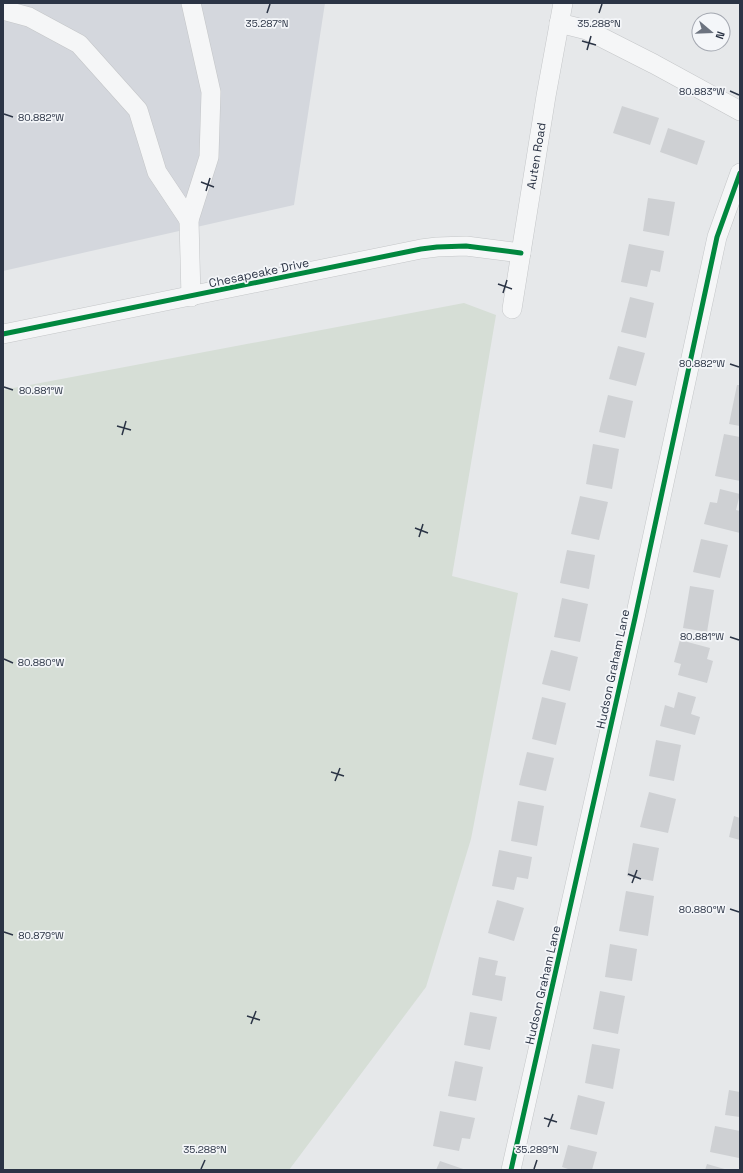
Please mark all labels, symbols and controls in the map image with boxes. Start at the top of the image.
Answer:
north arrow [691,12,731,52]
text: 35.287°N [246,17,288,30]
text: 35.288°N [577,17,621,30]
text: N [713,29,728,41]
text: 80.883°W [679,85,725,98]
text: 80.882°W [18,111,64,124]
street label: Auten Road [523,121,550,190]
street label: Chesapeake Drive [207,255,311,291]
text: 80.882°W [679,357,725,370]
text: 80.881°W [19,384,63,397]
street label: Hudson Graham Lane [593,608,633,730]
text: 80.881°W [680,630,724,643]
text: 80.880°W [18,656,64,669]
text: 80.880°W [679,903,725,916]
street label: Hudson Graham Lane [522,924,564,1046]
text: 80.879°W [18,929,64,942]
text: 35.288°N [183,1143,227,1156]
text: 35.289°N [515,1143,559,1156]

